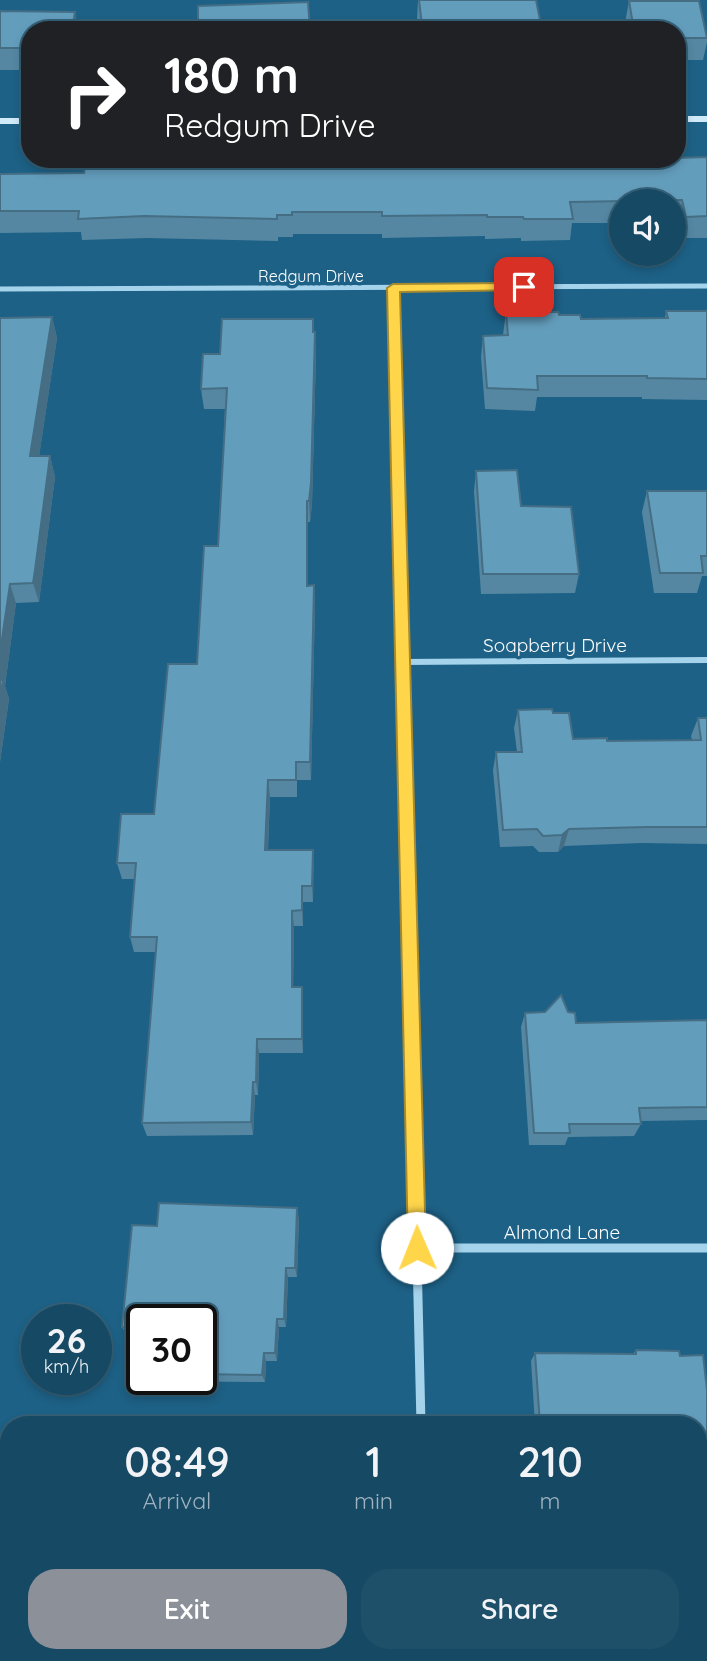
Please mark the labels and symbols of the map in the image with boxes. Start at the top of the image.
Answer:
pin [494,257,554,317]
street label: Redgum Drive [258,266,364,286]
street label: Soapberry Drive [483,633,627,657]
position arrow [380,1211,454,1285]
street label: Almond Lane [504,1220,620,1244]
speed limit sign: 30 [126,1304,217,1395]

